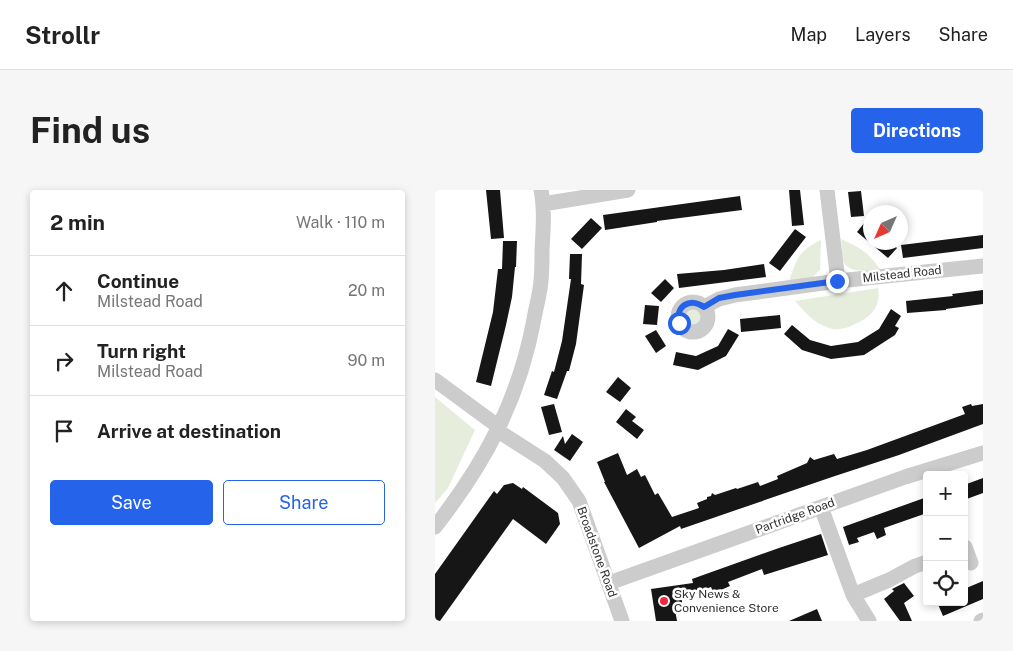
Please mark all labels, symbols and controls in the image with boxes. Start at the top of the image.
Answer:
text: Strollr [25,21,100,49]
text: Map [791,24,827,45]
text: Layers [855,24,911,45]
text: Share [939,24,988,45]
button: Directions [851,108,983,153]
text: Find us [30,110,150,151]
north arrow [863,205,908,250]
text: 2 min [50,210,105,235]
text: Walk · 110 m [296,213,385,232]
street label: Milstead Road [862,263,942,285]
text: Continue [97,270,179,292]
route end [826,270,849,293]
icon: ahead [50,277,78,305]
text: 20 m [348,281,385,300]
text: Milstead Road [97,292,203,311]
route start [668,312,691,335]
text: Turn right [97,340,186,362]
icon: right [50,347,78,375]
text: 90 m [348,351,385,370]
text: Milstead Road [97,362,203,381]
icon: arrive [50,417,78,445]
text: Arrive at destination [97,420,281,442]
map controls [923,471,968,606]
button: + [923,471,968,516]
button: Save [50,480,213,525]
button: Share [223,480,385,525]
street label: Partridge Road [753,495,837,537]
street label: Broadstone Road [574,505,620,599]
button: − [923,516,968,561]
button: locate [923,561,968,606]
place label: Sky News & Convenience Store [674,587,779,615]
marker: Sky News & Convenience Store [658,595,670,607]

